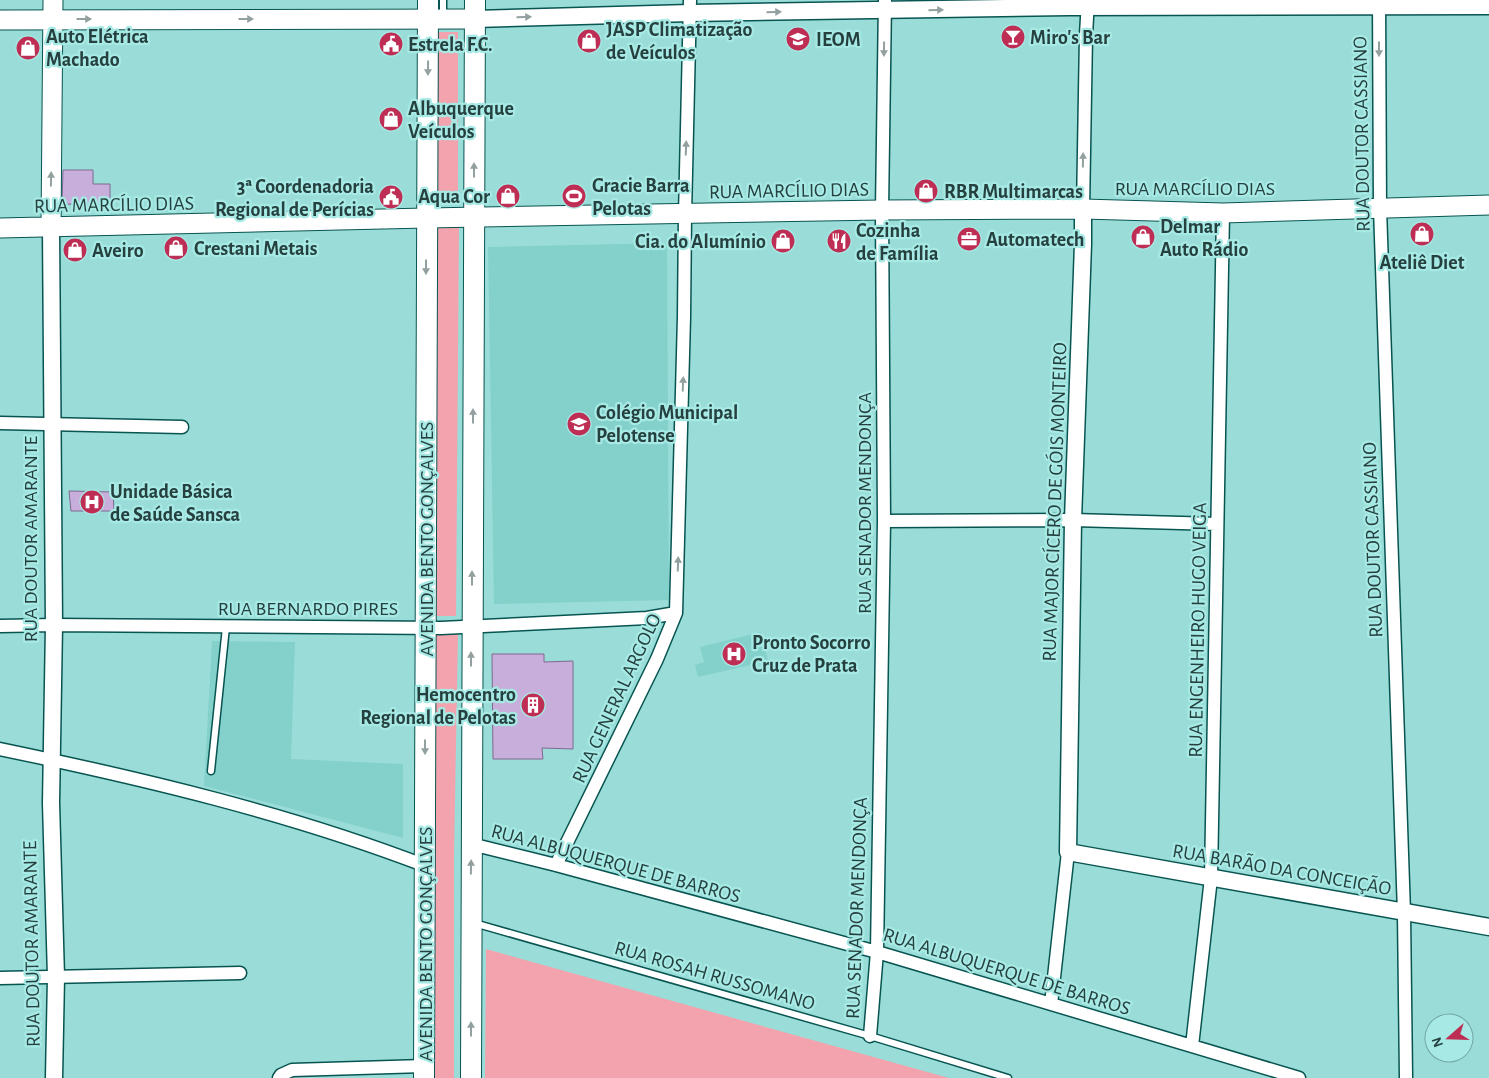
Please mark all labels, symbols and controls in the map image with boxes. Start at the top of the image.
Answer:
one-way arrow [929,5,945,13]
one-way arrow [766,8,782,16]
one-way arrow [516,13,532,21]
one-way arrow [76,15,92,23]
one-way arrow [238,15,254,23]
place label: JASP Climatização de Veículos [606,20,753,63]
bar icon: Miro's Bar [1000,24,1026,50]
school or university icon: IEOM [785,26,811,52]
place label: Auto Elétrica Machado [46,27,149,70]
shop icon: JASP Climatização de Veículos [576,28,602,54]
place label: Miro's Bar [1030,28,1110,48]
place label: IEOM [816,30,861,50]
public building icon: Estrela F.C. [378,31,404,57]
shop icon: Auto Elétrica Machado [15,35,41,61]
place label: Estrela F.C. [408,35,493,55]
street label: RUA DOUTOR CASSIANO [1350,36,1374,232]
one-way arrow [880,41,888,57]
one-way arrow [1375,41,1383,57]
one-way arrow [424,61,432,77]
place label: Albuquerque Veículos [408,99,514,142]
shop icon: Albuquerque Veículos [378,106,404,132]
one-way arrow [683,140,691,156]
one-way arrow [1079,152,1087,168]
one-way arrow [470,161,478,177]
one-way arrow [48,171,56,187]
place label: Gracie Barra Pelotas [592,176,690,219]
place label: 3ª Coordenadoria Regional de Perícias [215,177,374,220]
shop icon: RBR Multimarcas [913,178,939,204]
street label: RUA MARCÍLIO DIAS [1115,178,1275,199]
street label: RUA MARCÍLIO DIAS [709,179,869,202]
place label: RBR Multimarcas [944,182,1083,202]
shop icon: Aqua Cor [495,183,521,209]
sports icon: Gracie Barra Pelotas [561,183,587,209]
public building icon: 3ª Coordenadoria Regional de Perícias [378,184,404,210]
place label: Aqua Cor [418,187,490,207]
street label: RUA MARCÍLIO DIAS [34,193,194,216]
place label: Delmar Auto Rádio [1160,217,1249,260]
place label: Cozinha de Família [856,221,939,264]
shop icon: Ateliê Diet [1409,221,1435,247]
shop icon: Delmar Auto Rádio [1130,224,1156,250]
office icon: Automatech [956,226,982,252]
shop icon: Cia. do Alumínio [770,228,796,254]
restaurant icon: Cozinha de Família [826,228,852,254]
place label: Automatech [986,230,1085,250]
place label: Cia. do Alumínio [635,232,766,252]
shop icon: Crestani Metais [163,235,189,261]
shop icon: Aveiro [62,237,88,263]
place label: Crestani Metais [194,239,318,259]
place label: Aveiro [92,241,144,261]
place label: Ateliê Diet [1379,253,1465,273]
one-way arrow [422,259,430,275]
street label: RUA MAJOR CÍCERO DE GÓIS MONTEIRO [1038,342,1071,662]
one-way arrow [679,376,687,392]
street label: RUA SENADOR MENDONÇA [855,392,875,614]
place label: Colégio Municipal Pelotense [596,403,738,446]
one-way arrow [469,407,477,423]
school or university icon: Colégio Municipal Pelotense [566,411,592,437]
street label: AVENIDA BENTO GONÇALVES [417,422,437,656]
street label: RUA DOUTOR AMARANTE [21,435,41,642]
street label: RUA DOUTOR CASSIANO [1360,442,1386,638]
place label: Unidade Básica de Saúde Sansca [110,482,241,525]
hospital icon: Unidade Básica de Saúde Sansca [79,489,105,515]
street label: RUA ENGENHEIRO HUGO VEIGA [1186,502,1210,758]
one-way arrow [674,556,682,572]
one-way arrow [468,570,476,586]
street label: RUA BERNARDO PIRES [218,599,398,619]
street label: RUA GENERAL ARGOLO [569,611,665,786]
place label: Pronto Socorro Cruz de Prata [752,633,871,676]
hospital icon: Pronto Socorro Cruz de Prata [721,641,747,667]
one-way arrow [467,651,475,667]
place label: Hemocentro Regional de Pelotas [360,685,516,728]
building icon: Hemocentro Regional de Pelotas [520,692,546,718]
one-way arrow [421,739,429,755]
street label: RUA SENADOR MENDONÇA [843,796,871,1019]
street label: RUA ALBUQUERQUE DE BARROS [489,821,743,907]
street label: AVENIDA BENTO GONÇALVES [416,827,436,1061]
street label: RUA DOUTOR AMARANTE [20,840,44,1047]
street label: RUA BARÃO DA CONCEIÇÃO [1171,840,1393,899]
one-way arrow [467,859,475,875]
street label: RUA ALBUQUERQUE DE BARROS [881,925,1133,1019]
street label: RUA ROSAH RUSSOMANO [612,938,817,1014]
north arrow [1424,1013,1474,1063]
one-way arrow [467,1021,475,1037]
text: N [1429,1035,1446,1049]

